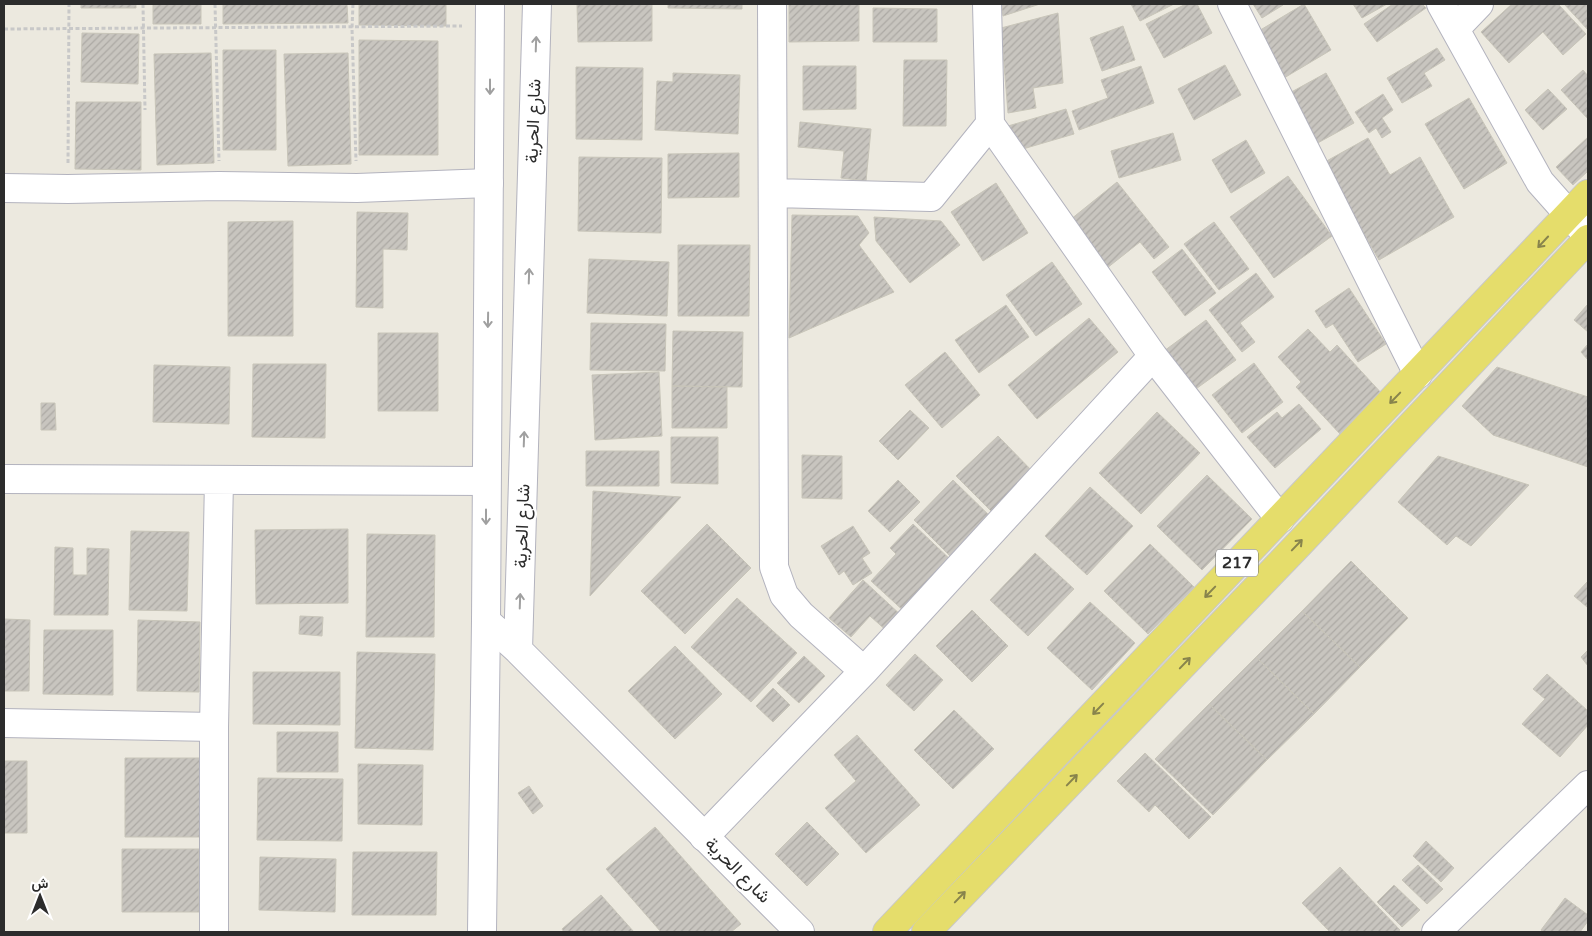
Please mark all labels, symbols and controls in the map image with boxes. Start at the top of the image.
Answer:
one-way arrow [531,36,540,52]
street label: شارع الحرية [521,78,546,164]
one-way arrow [485,79,495,95]
one-way arrow [1537,236,1549,248]
one-way arrow [524,269,534,285]
one-way arrow [483,312,493,328]
one-way arrow [1389,392,1401,404]
one-way arrow [520,431,529,447]
street label: شارع الحرية [510,483,535,569]
one-way arrow [481,509,491,525]
one-way arrow [1291,539,1303,552]
road number: 217 [1216,550,1258,576]
one-way arrow [1204,585,1216,598]
one-way arrow [515,594,524,610]
one-way arrow [1179,656,1191,669]
one-way arrow [1092,703,1104,716]
one-way arrow [1066,774,1078,786]
street label: شارع الحرية [700,832,776,908]
north arrow [15,871,65,921]
text: ش [32,875,49,892]
one-way arrow [954,891,966,903]

